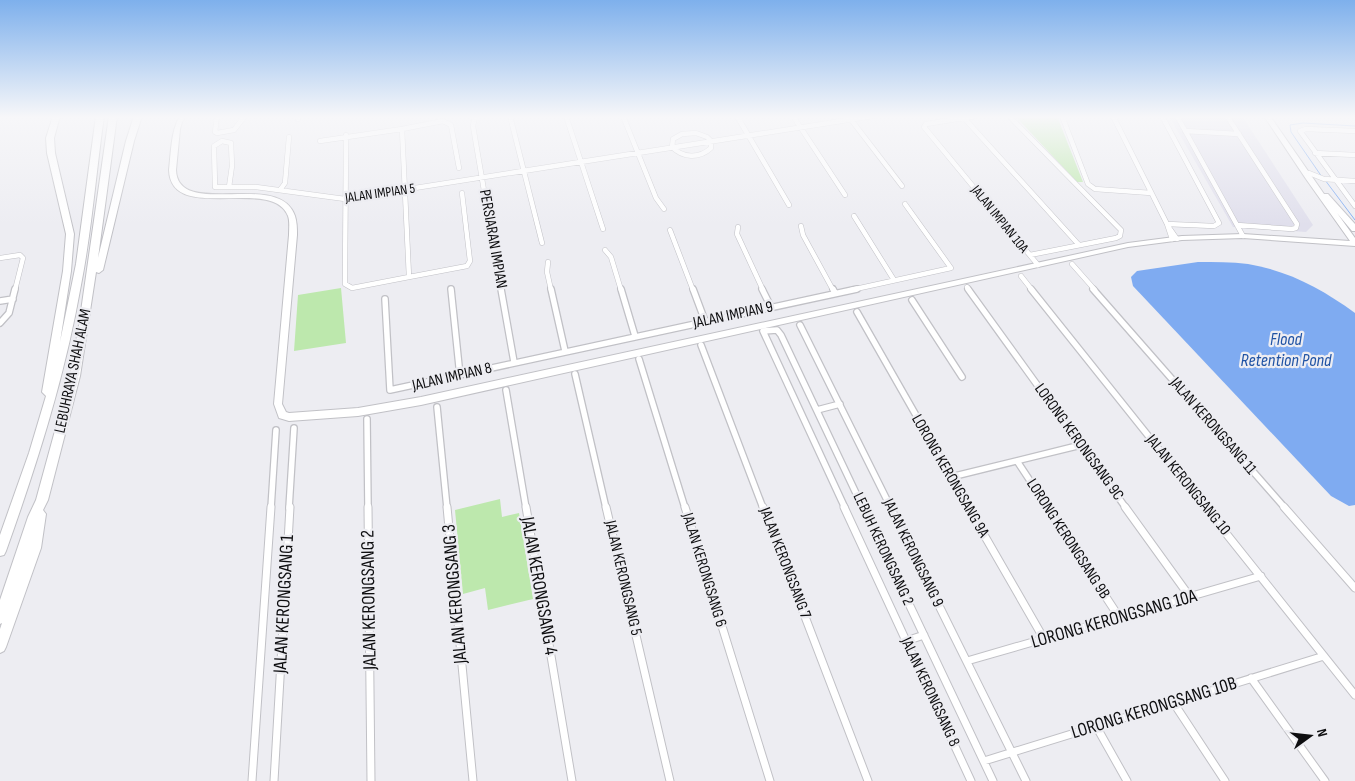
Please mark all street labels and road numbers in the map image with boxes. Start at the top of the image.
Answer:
street label: JALAN IMPIAN 5 [343,180,416,206]
street label: JALAN IMPIAN 10A [967,181,1033,257]
street label: PERSIARAN IMPIAN [475,188,511,290]
street label: JALAN IMPIAN 9 [690,297,775,333]
street label: LEBUHRAYA SHAH ALAM [51,307,95,435]
street label: JALAN IMPIAN 8 [409,359,494,396]
street label: JALAN KERONGSANG 11 [1165,373,1261,479]
street label: LORONG KERONGSANG 9C [1030,380,1128,504]
street label: LORONG KERONGSANG 9A [907,411,993,541]
street label: JALAN KERONGSANG 10 [1141,430,1234,539]
street label: LORONG KERONGSANG 9B [1022,475,1114,603]
street label: LEBUH KERONGSANG 2 [849,490,917,608]
street label: JALAN KERONGSANG 9 [878,495,947,610]
street label: JALAN KERONGSANG 7 [755,504,815,622]
street label: JALAN KERONGSANG 6 [677,510,730,629]
street label: JALAN KERONGSANG 4 [515,514,562,657]
street label: JALAN KERONGSANG 5 [600,518,645,637]
street label: JALAN KERONGSANG 3 [437,523,473,666]
street label: JALAN KERONGSANG 2 [356,530,382,671]
street label: JALAN KERONGSANG 1 [269,534,299,675]
street label: LORONG KERONGSANG 10A [1028,584,1200,654]
street label: JALAN KERONGSANG 8 [896,634,964,750]
street label: LORONG KERONGSANG 10B [1068,672,1240,744]

